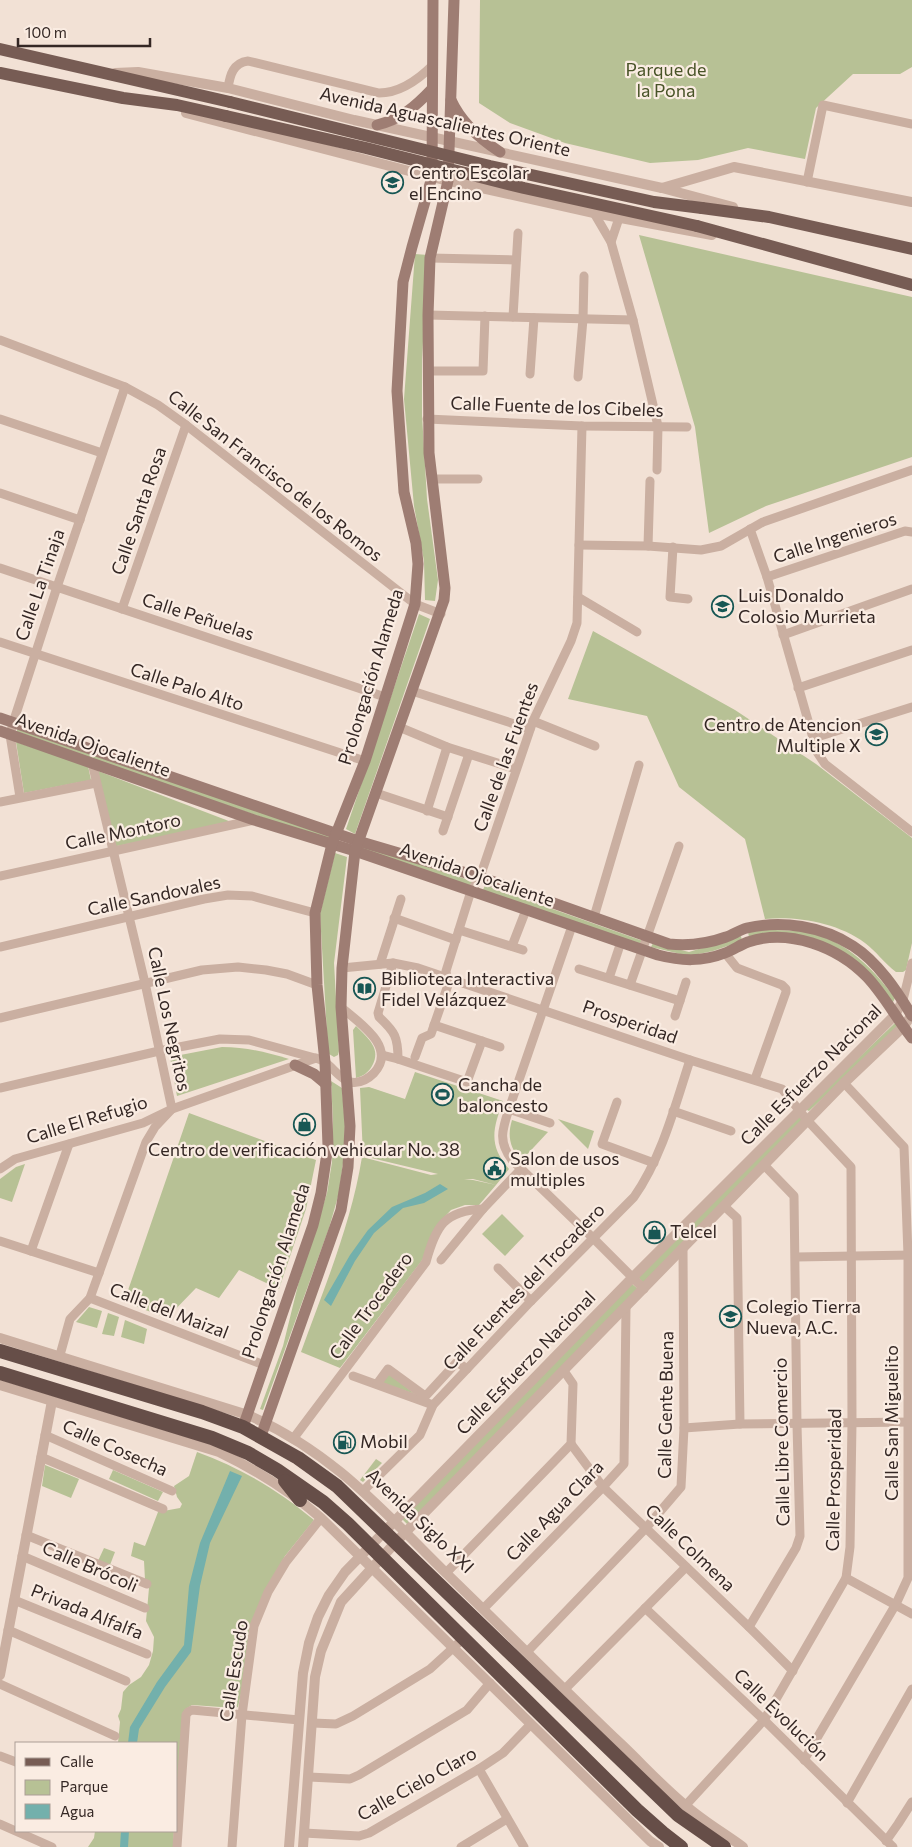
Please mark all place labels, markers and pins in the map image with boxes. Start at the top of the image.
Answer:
place label: Centro Escolar el Encino [409,161,529,204]
school or university icon: Centro Escolar el Encino [381,171,405,195]
place label: Luis Donaldo Colosio Murrieta [738,584,876,627]
school or university icon: Luis Donaldo Colosio Murrieta [710,594,734,618]
place label: Centro de Atencion Multiple X [704,713,861,756]
school or university icon: Centro de Atencion Multiple X [865,723,889,747]
place label: Biblioteca Interactiva Fidel Velázquez [381,967,554,1010]
library icon: Biblioteca Interactiva Fidel Velázquez [353,977,377,1001]
place label: Cancha de baloncesto [458,1073,548,1116]
sports icon: Cancha de baloncesto [430,1083,454,1107]
shop icon: Centro de verificación vehicular No. 38 [292,1113,316,1137]
place label: Centro de verificación vehicular No. 38 [148,1138,460,1160]
place label: Salon de usos multiples [510,1147,619,1190]
public building icon: Salon de usos multiples [482,1157,506,1181]
shop icon: Telcel [642,1220,666,1244]
place label: Telcel [670,1220,717,1242]
place label: Colegio Tierra Nueva, A.C. [746,1295,861,1338]
school or university icon: Colegio Tierra Nueva, A.C. [718,1305,742,1329]
fuel station icon: Mobil [332,1430,356,1454]
place label: Mobil [360,1430,408,1452]

